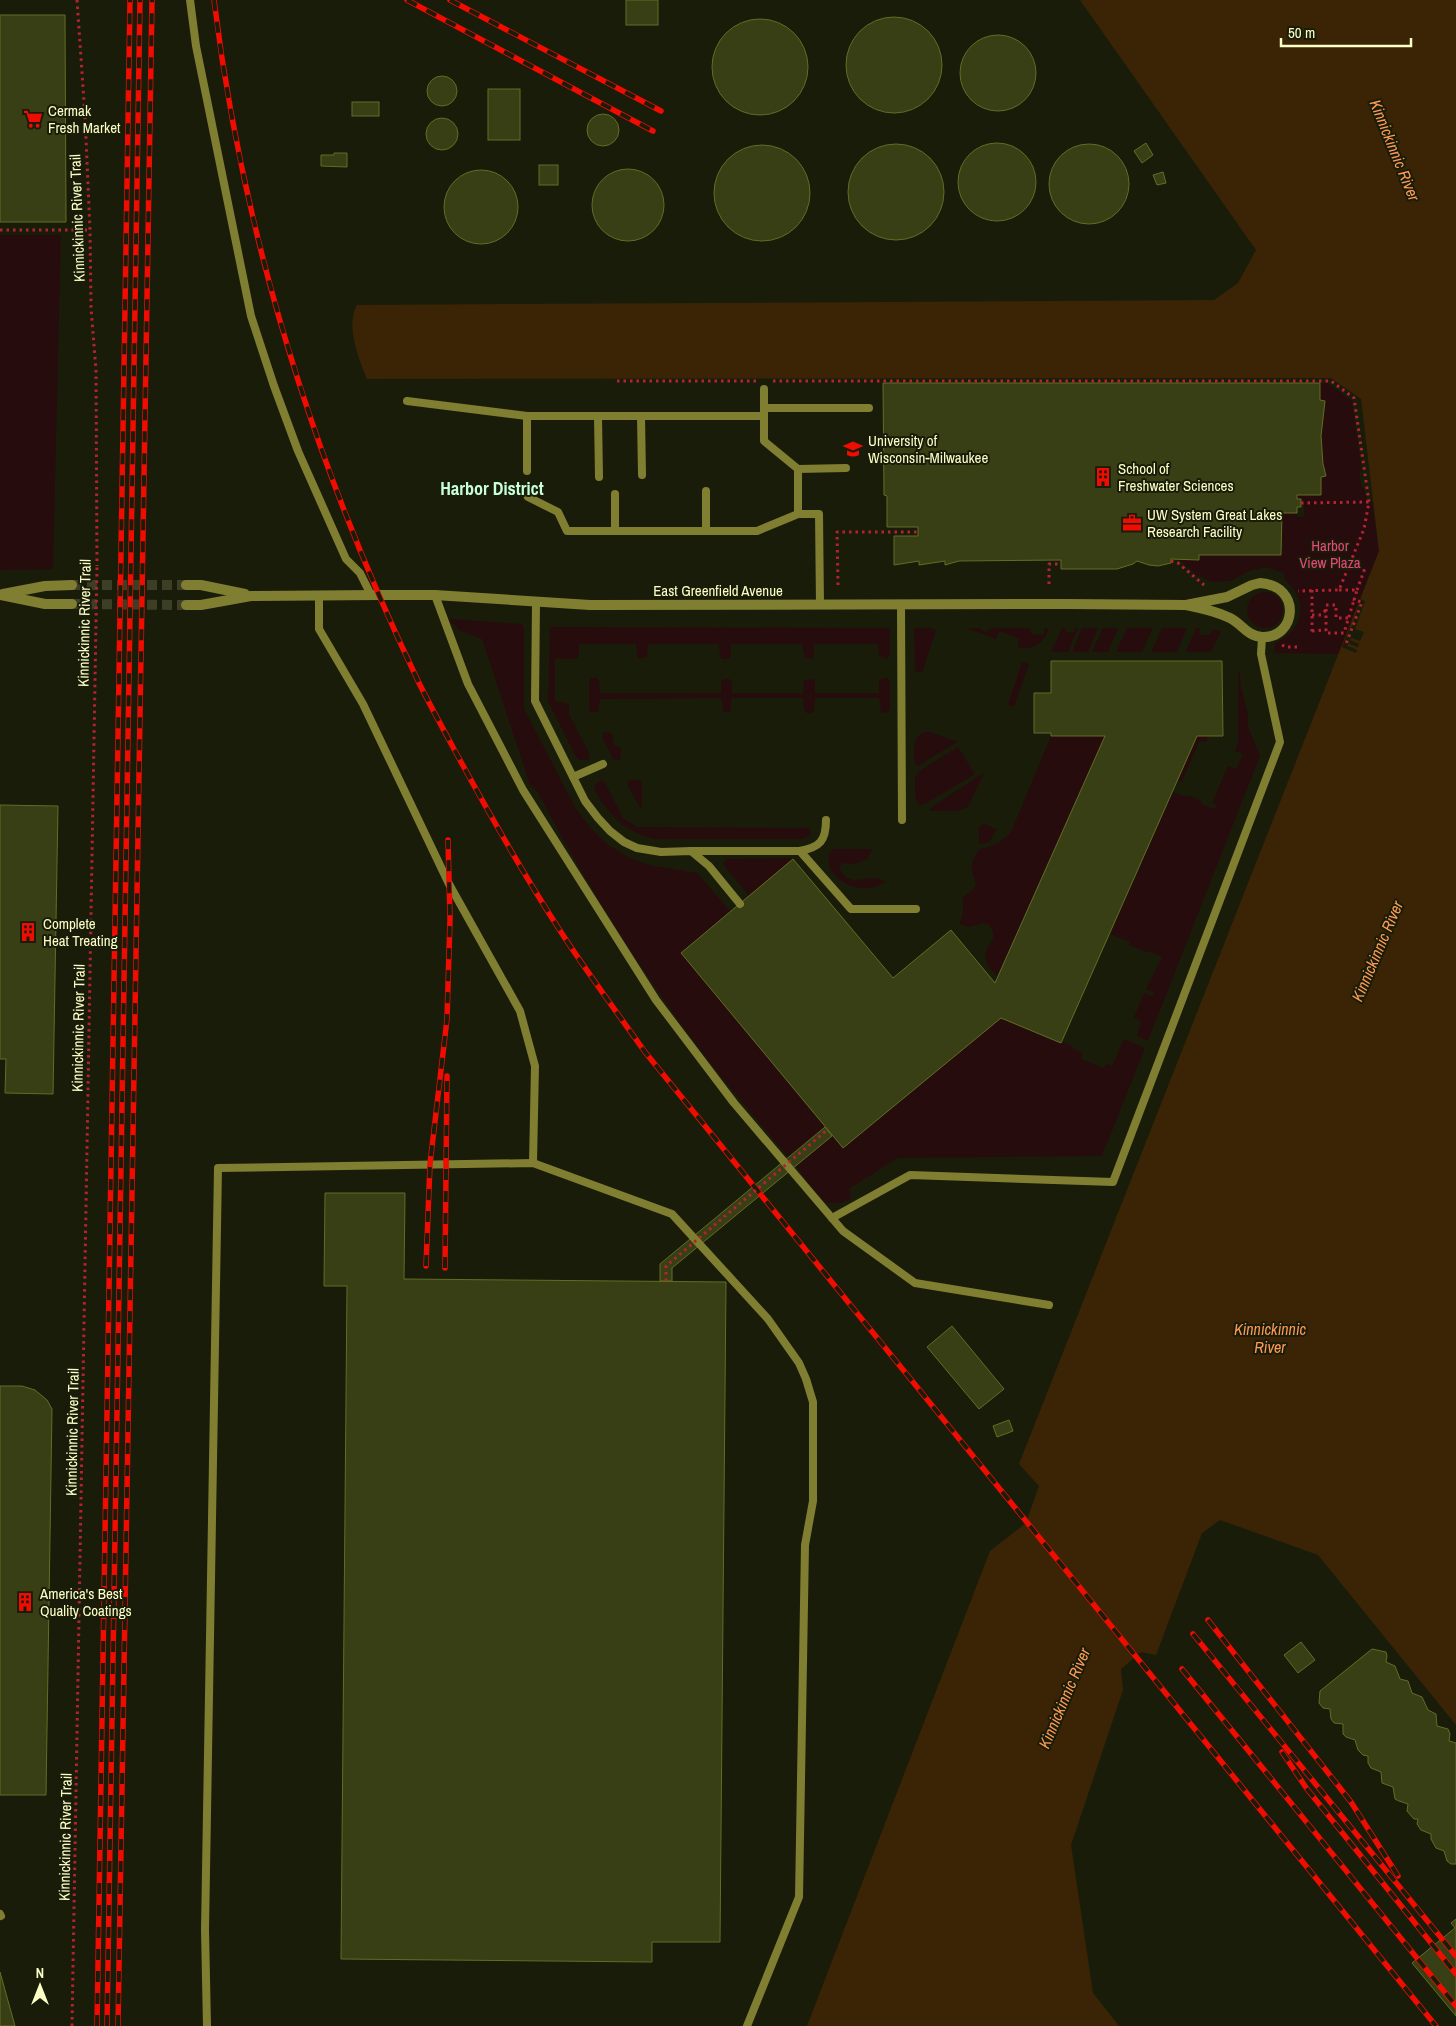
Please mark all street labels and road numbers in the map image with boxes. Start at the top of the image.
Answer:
street label: Kinnickinnic River Trail [64,154,90,282]
street label: Kinnickinnic River Trail [72,559,96,687]
street label: East Greenfield Avenue [653,580,783,601]
street label: Kinnickinnic River Trail [66,964,90,1092]
street label: Kinnickinnic River Trail [60,1368,84,1496]
street label: Kinnickinnic River Trail [53,1773,77,1901]

